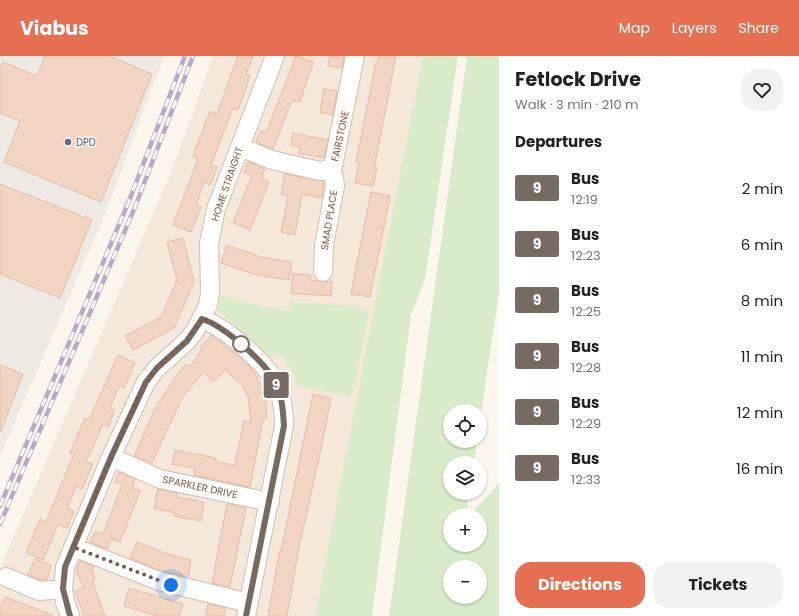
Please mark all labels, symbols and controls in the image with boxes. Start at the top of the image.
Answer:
text: Viabus [20,15,89,42]
text: Map [619,18,650,38]
text: Layers [672,18,716,38]
text: Share [738,18,779,38]
text: Fetlock Drive [515,66,641,93]
button: heart [741,69,783,111]
text: Walk · 3 min · 210 m [515,95,638,114]
street label: FAIRSTONE [327,109,353,163]
text: Departures [515,131,602,152]
place label: DPD [76,135,96,150]
marker: DPD [63,137,73,147]
street label: HOME STRAIGHT [207,144,247,223]
text: Bus [571,168,599,189]
text: 9 [533,178,541,198]
text: 2 min [742,178,783,199]
street label: SMAD PLACE [317,189,341,251]
text: 12:19 [571,190,598,209]
text: Bus [571,224,599,245]
text: 9 [533,234,541,254]
text: 6 min [741,234,783,255]
text: 12:23 [571,246,601,265]
text: Bus [571,280,599,301]
text: 9 [533,290,541,310]
text: 8 min [741,290,783,311]
text: 12:25 [571,302,601,321]
unlabelled marker [232,335,250,353]
text: Bus [571,336,599,357]
text: 9 [533,346,541,366]
text: 11 min [741,346,783,367]
text: 12:28 [571,358,601,377]
line badge: 9 [263,372,289,398]
text: 9 [272,375,280,395]
text: Bus [571,392,599,413]
text: 9 [533,402,541,422]
text: 12 min [737,402,783,423]
map controls [443,404,487,604]
button: locate [443,404,487,448]
text: 12:29 [571,414,601,433]
text: Bus [571,448,599,469]
button: layers [443,456,487,500]
text: 9 [533,458,541,478]
text: 16 min [736,458,783,479]
text: 12:33 [571,470,601,489]
street label: SPARKLER DRIVE [161,472,239,502]
button: + [443,508,487,552]
button: − [443,560,487,604]
button: Directions [515,562,645,608]
button: Tickets [653,562,783,608]
your location [161,575,181,595]

